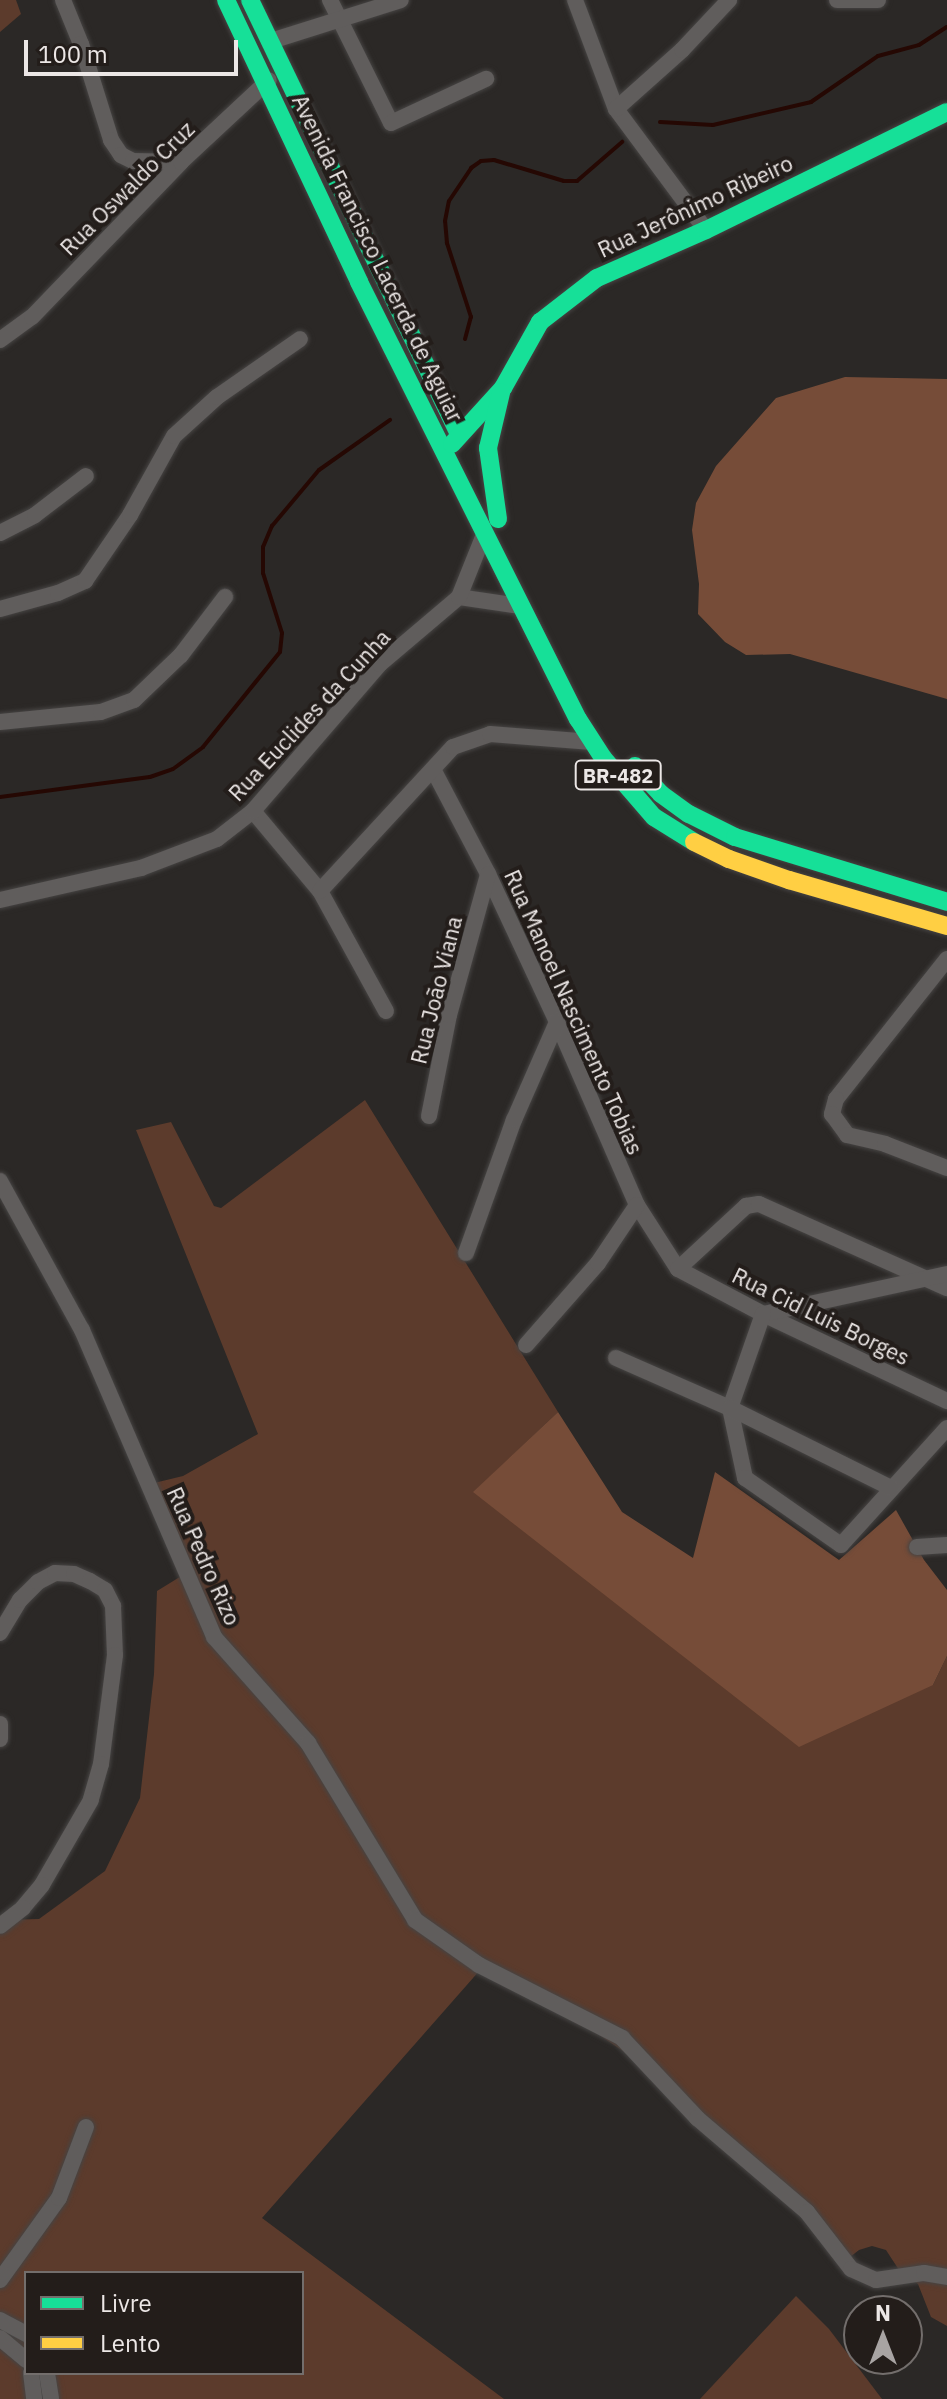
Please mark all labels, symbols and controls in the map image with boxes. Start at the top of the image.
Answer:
scale bar [28,24,242,74]
text: 100 m [38,38,108,70]
street label: Avenida Francisco Lacerda de Aguiar [287,90,469,426]
street label: Rua Oswaldo Cruz [54,115,200,261]
street label: Rua Jerônimo Ribeiro [593,149,797,263]
street label: Rua Euclides da Cunha [223,624,395,806]
road number: BR-482 [574,759,662,791]
street label: Rua Manoel Nascimento Tobias [499,866,649,1158]
street label: Rua João Viana [405,913,467,1067]
street label: Rua Cid Luis Borges [728,1262,914,1370]
street label: Rua Pedro Rizo [162,1483,246,1629]
legend [24,2271,304,2375]
text: Livre [100,2287,152,2319]
north arrow [843,2295,923,2375]
text: N [875,2298,891,2327]
text: Lento [100,2327,160,2359]

